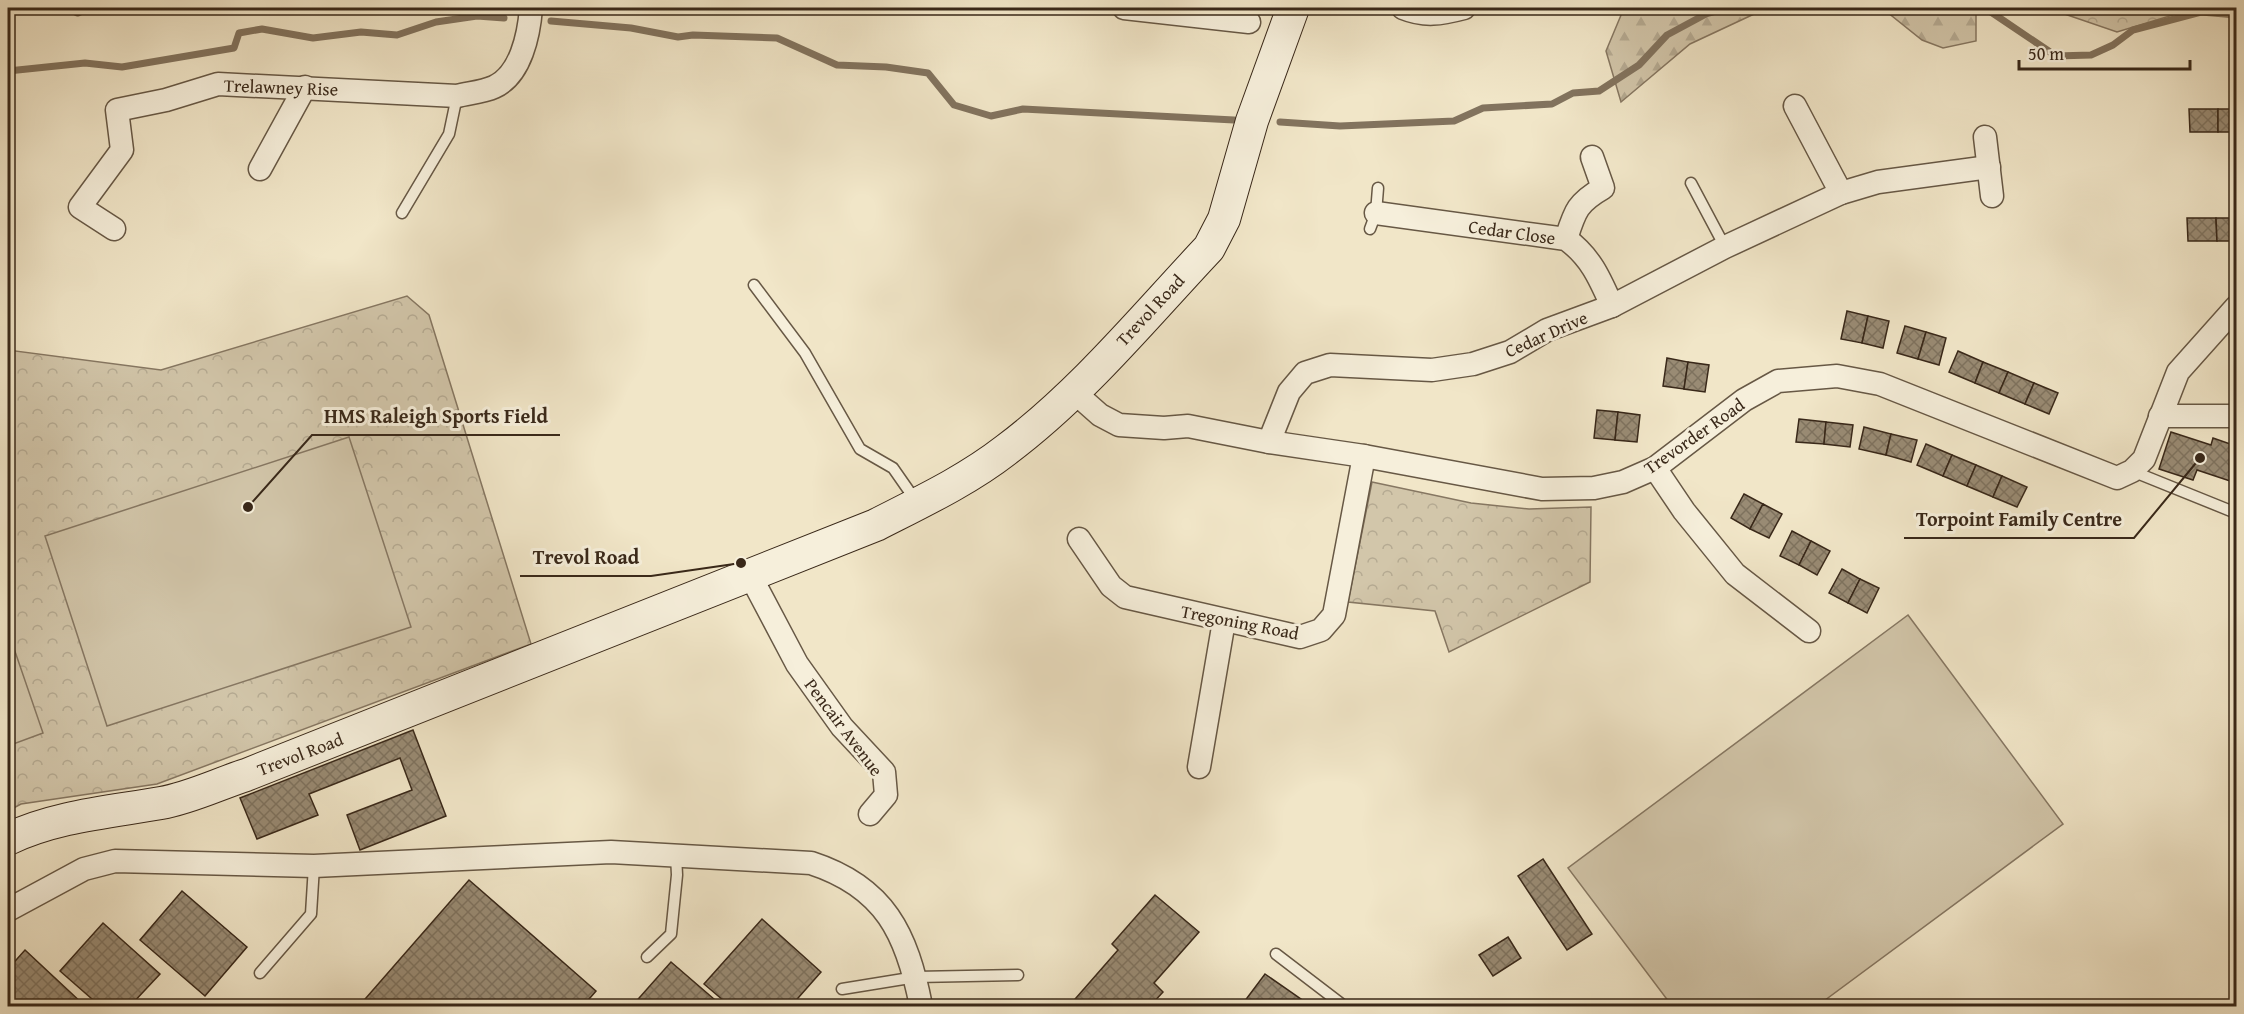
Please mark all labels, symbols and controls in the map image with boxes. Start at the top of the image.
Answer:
scale bar [2019,33,2190,71]
text: 50 m [2028,40,2064,67]
street label: Trelawney Rise [223,72,339,102]
street label: Cedar Close [1467,213,1557,251]
street label: Trevol Road [1109,268,1191,352]
street label: Cedar Drive [1500,304,1592,364]
street label: Trevorder Road [1638,391,1750,481]
callout: HMS Raleigh Sports Field [312,397,560,435]
text: HMS Raleigh Sports Field [324,401,548,430]
callout: Torpoint Family Centre [1904,500,2134,538]
text: Torpoint Family Centre [1916,504,2122,533]
callout: Trevol Road [520,538,651,576]
text: Trevol Road [533,542,640,571]
street label: Tregoning Road [1179,597,1302,647]
street label: Pencair Avenue [798,672,890,782]
street label: Trevol Road [253,725,347,783]

